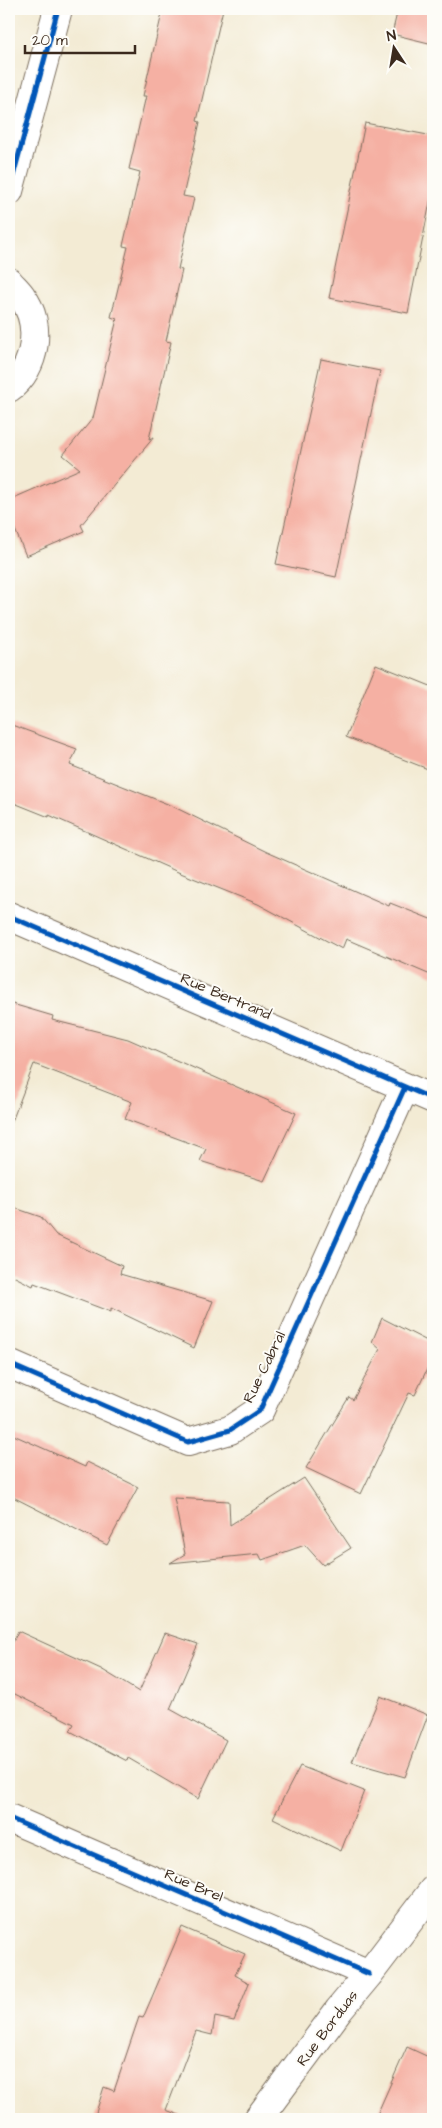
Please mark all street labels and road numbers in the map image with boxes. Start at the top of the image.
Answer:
street label: Rue Bertrand [177,968,275,1025]
street label: Rue Cabral [238,1328,291,1407]
street label: Rue Brel [161,1864,226,1907]
street label: Rue Borduas [292,1986,363,2071]

